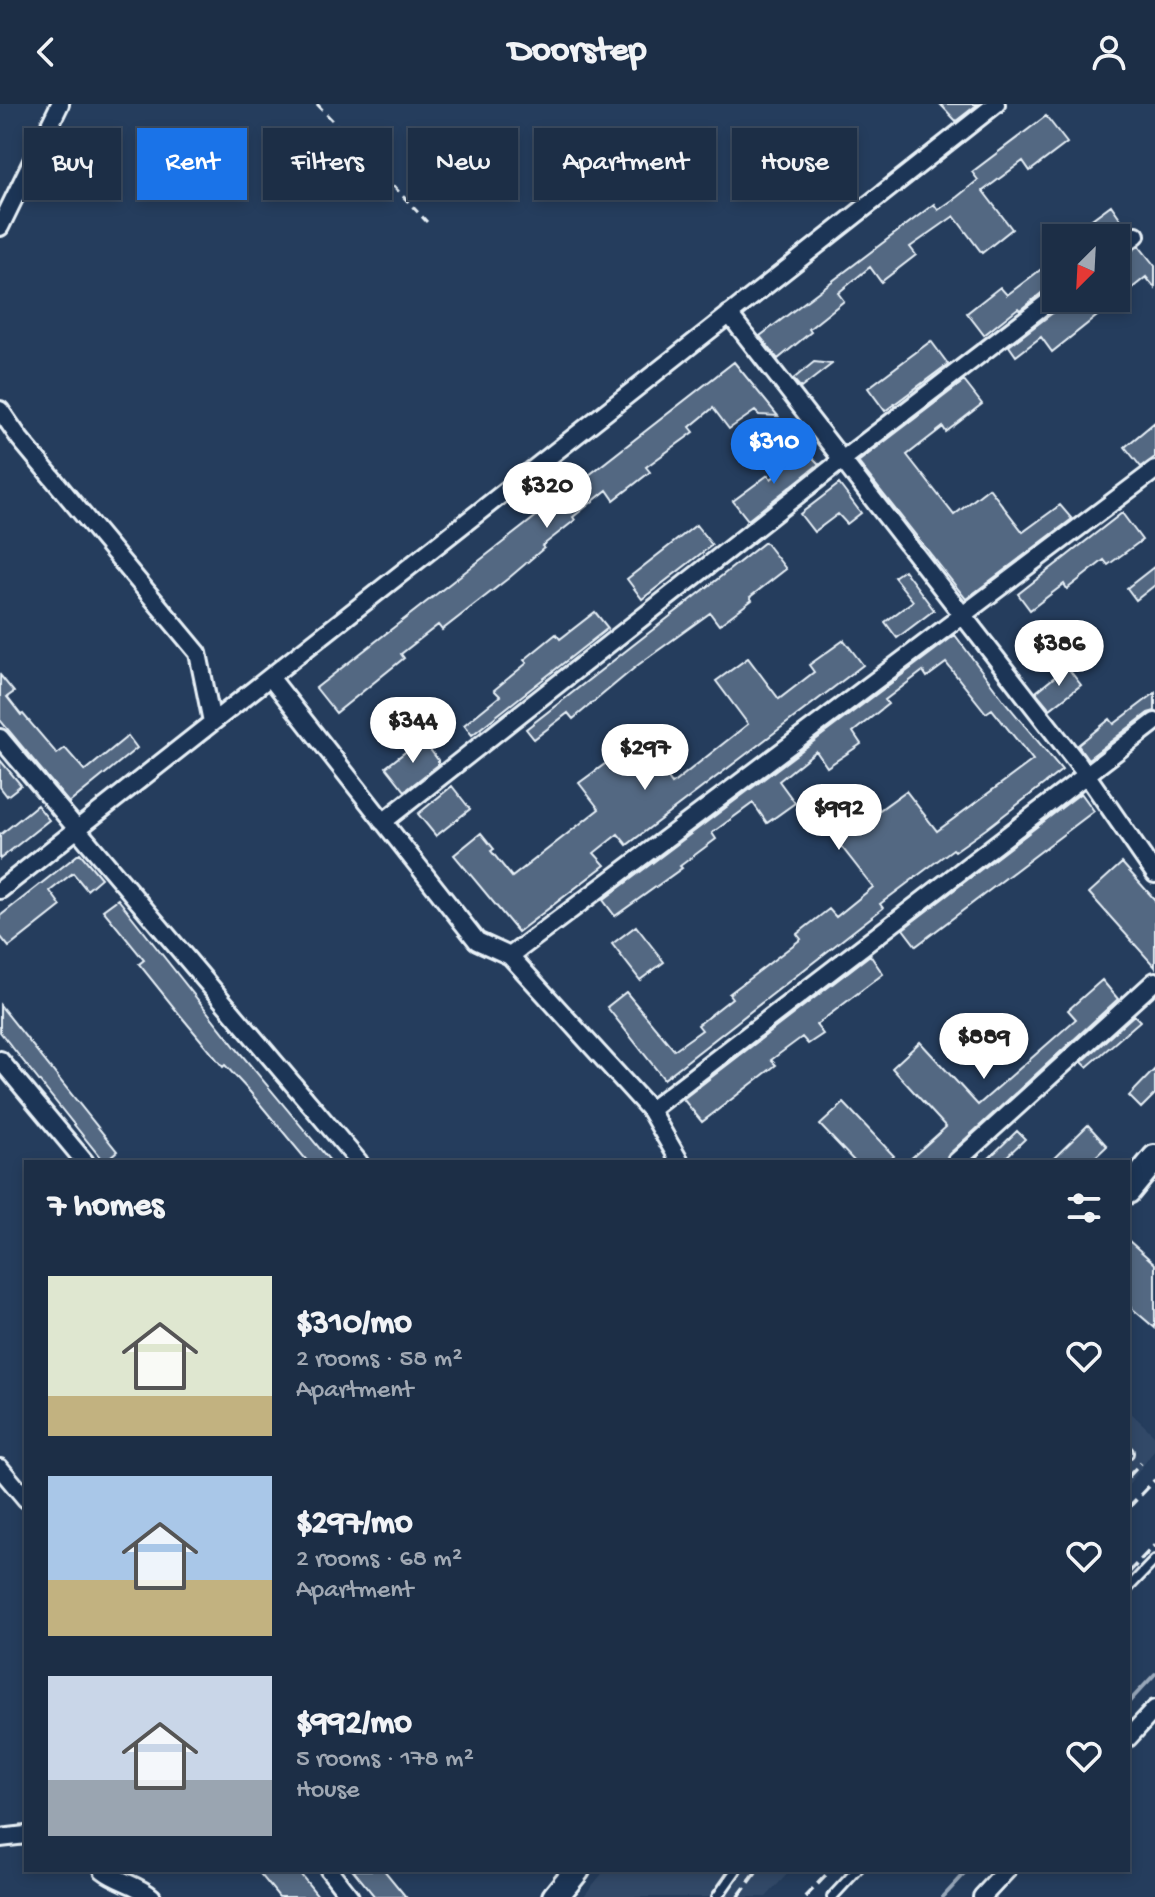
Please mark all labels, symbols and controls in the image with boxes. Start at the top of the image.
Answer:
icon: back [24,30,68,74]
icon: person [1087,30,1131,74]
text: Doorstep [509,31,646,74]
chip: Buy [24,128,121,200]
chip: Rent [137,128,247,200]
chip: Filters [263,128,392,200]
chip: New [408,128,518,200]
chip: Apartment [534,128,716,200]
chip: House [732,128,857,200]
north arrow [1042,224,1130,312]
map controls [1042,224,1130,312]
pin: $310 [727,418,821,486]
text: $310 [749,428,799,459]
pin: $320 [500,462,594,530]
text: $320 [521,472,573,503]
pin: $386 [1012,620,1106,688]
text: $386 [1033,630,1085,661]
pin: $344 [366,697,460,765]
text: $344 [388,707,438,738]
pin: $297 [598,724,692,792]
text: $297 [620,734,670,765]
pin: $992 [792,784,886,852]
text: $992 [814,794,864,825]
pin: $889 [937,1013,1031,1081]
text: $889 [957,1023,1011,1054]
icon: filters [1062,1186,1106,1230]
text: 7 homes [48,1188,164,1228]
text: $310/mo [296,1305,412,1345]
icon: home [112,1308,208,1404]
icon: heart [1062,1334,1106,1378]
text: 2 rooms · 58 m² [296,1345,462,1376]
text: Apartment [296,1376,413,1407]
text: $297/mo [296,1505,413,1545]
icon: home [112,1508,208,1604]
icon: heart [1062,1534,1106,1578]
text: 2 rooms · 68 m² [296,1545,462,1576]
text: Apartment [296,1576,413,1607]
text: $992/mo [296,1705,412,1745]
icon: home [112,1708,208,1804]
icon: heart [1062,1734,1106,1778]
text: 5 rooms · 178 m² [296,1745,474,1776]
text: House [296,1776,360,1807]

